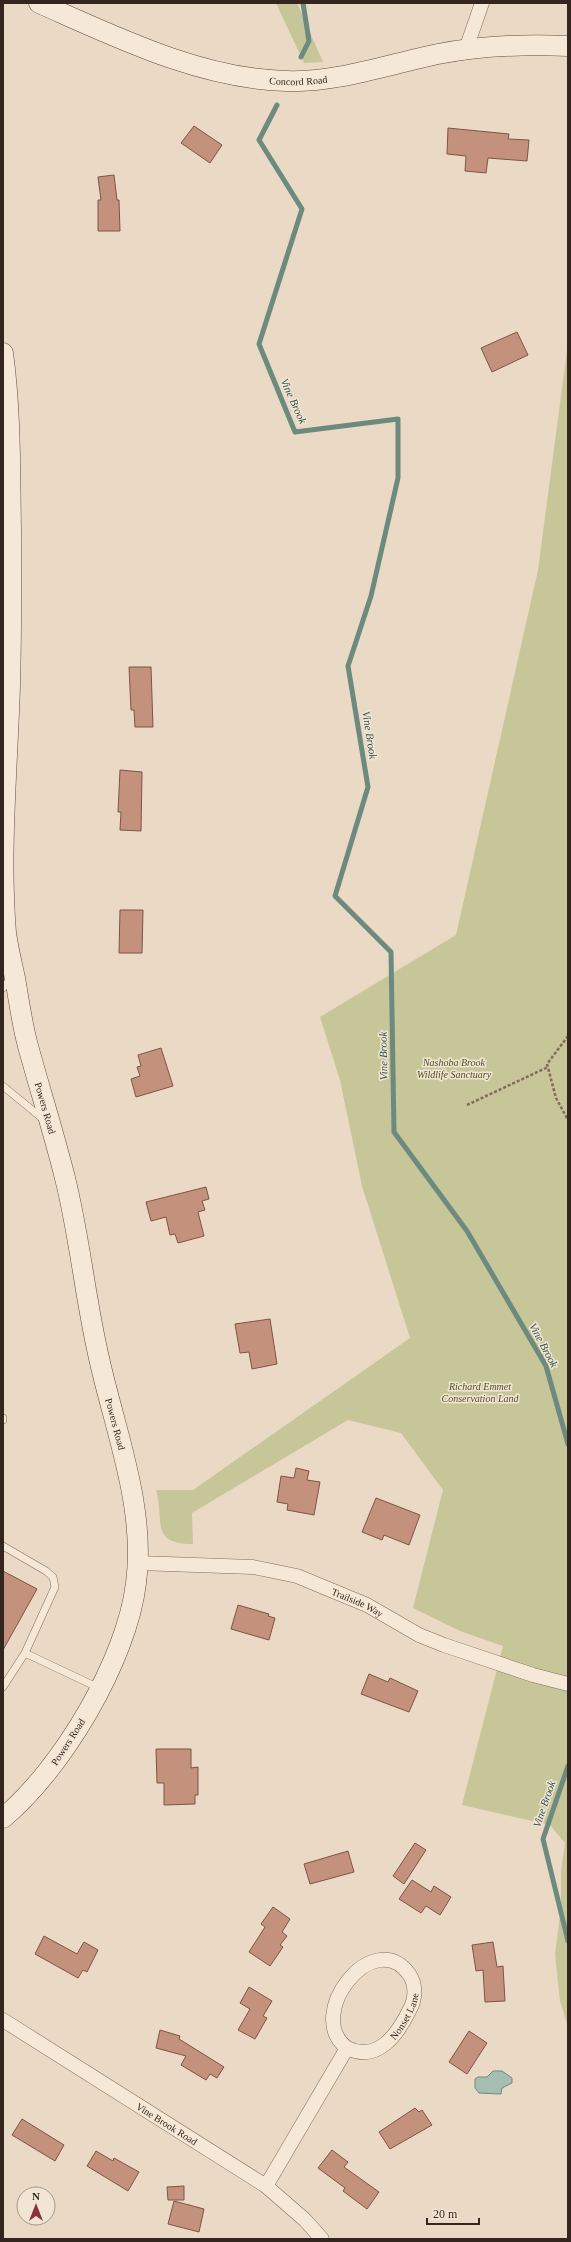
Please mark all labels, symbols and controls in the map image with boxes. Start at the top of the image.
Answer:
street label: Concord Road [269,73,328,87]
water label: Vine Brook [279,376,310,427]
water label: Vine Brook [360,710,380,761]
water label: Vine Brook [377,1031,389,1080]
park label: Nashoba Brook Wildlife Sanctuary [417,1057,492,1080]
street label: Powers Road [33,1081,58,1135]
water label: Vine Brook [527,1321,561,1370]
park label: Richard Emmet Conservation Land [442,1381,519,1404]
street label: Powers Road [104,1397,128,1451]
street label: Trailside Way [330,1586,385,1619]
street label: Powers Road [49,1717,87,1767]
water label: Vine Brook [530,1778,558,1829]
street label: Nonset Lane [387,1992,420,2041]
street label: Vine Brook Road [135,2100,200,2147]
north arrow [16,2186,56,2226]
text: N [32,2190,40,2202]
scale bar [427,2200,479,2226]
text: 20 m [433,2207,458,2221]

